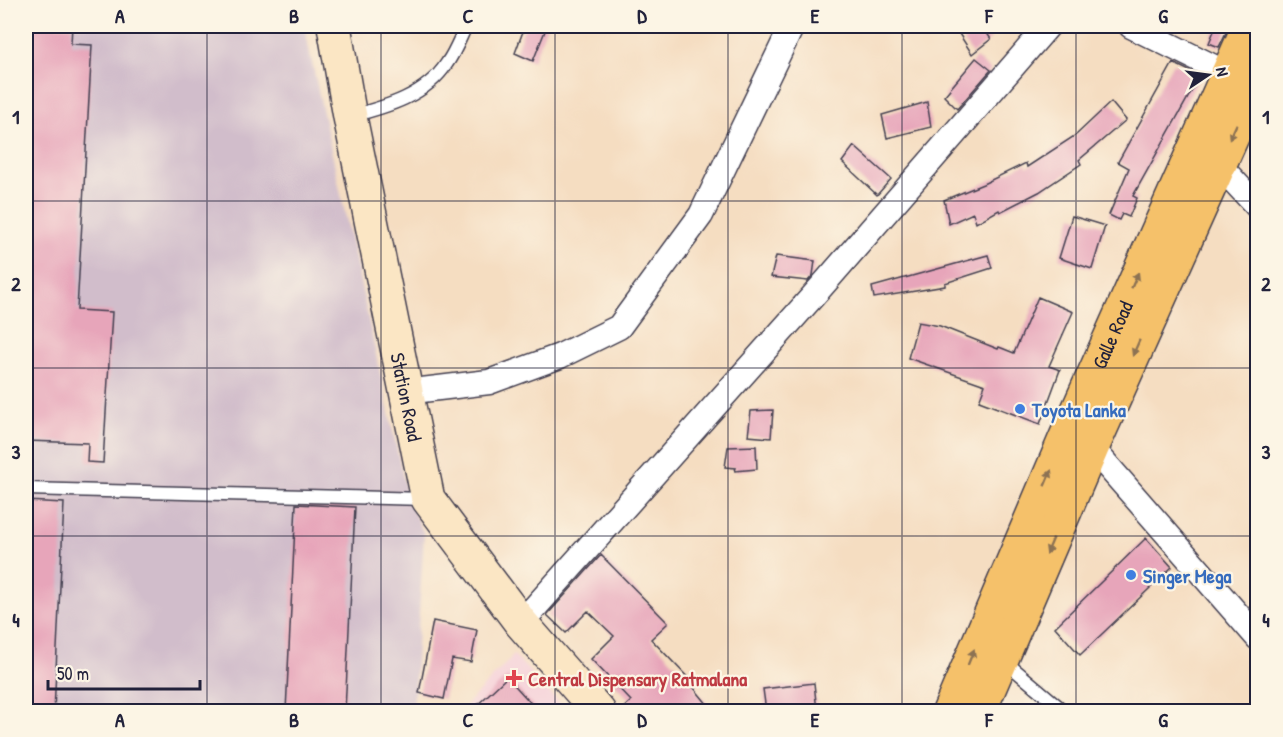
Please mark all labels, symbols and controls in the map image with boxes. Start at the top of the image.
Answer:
text: A [115,2,125,29]
text: B [289,2,299,29]
text: C [463,2,474,29]
text: D [637,2,647,29]
text: E [811,2,820,29]
text: F [984,2,994,29]
text: G [1158,2,1168,29]
north arrow [1178,45,1238,105]
text: N [1211,65,1234,79]
text: 1 [12,103,20,130]
text: 1 [1262,103,1270,130]
one-way arrow [1228,123,1238,141]
text: 2 [11,270,21,297]
text: 2 [1261,270,1271,297]
one-way arrow [1130,271,1140,289]
street label: Galle Road [1085,296,1139,373]
one-way arrow [1132,340,1141,357]
street label: Station Road [385,350,429,444]
place label: Toyota Lanka [1031,396,1126,424]
marker: Toyota Lanka [1013,402,1027,416]
text: 3 [12,438,21,465]
text: 3 [1262,438,1271,465]
one-way arrow [1044,469,1053,487]
one-way arrow [1045,537,1054,555]
place label: Singer Mega [1143,562,1232,590]
marker: Singer Mega [1124,568,1138,582]
text: 4 [12,606,20,633]
text: 4 [1262,606,1270,633]
one-way arrow [966,648,976,666]
scale bar [48,653,200,691]
text: 50 m [57,661,89,686]
place label: Central Dispensary Ratmalana [528,665,747,693]
marker: Central Dispensary Ratmalana [505,669,523,687]
text: A [115,706,125,733]
text: B [289,706,299,733]
text: C [463,706,474,733]
text: D [637,706,647,733]
text: E [811,706,820,733]
text: F [984,706,994,733]
text: G [1158,706,1168,733]

